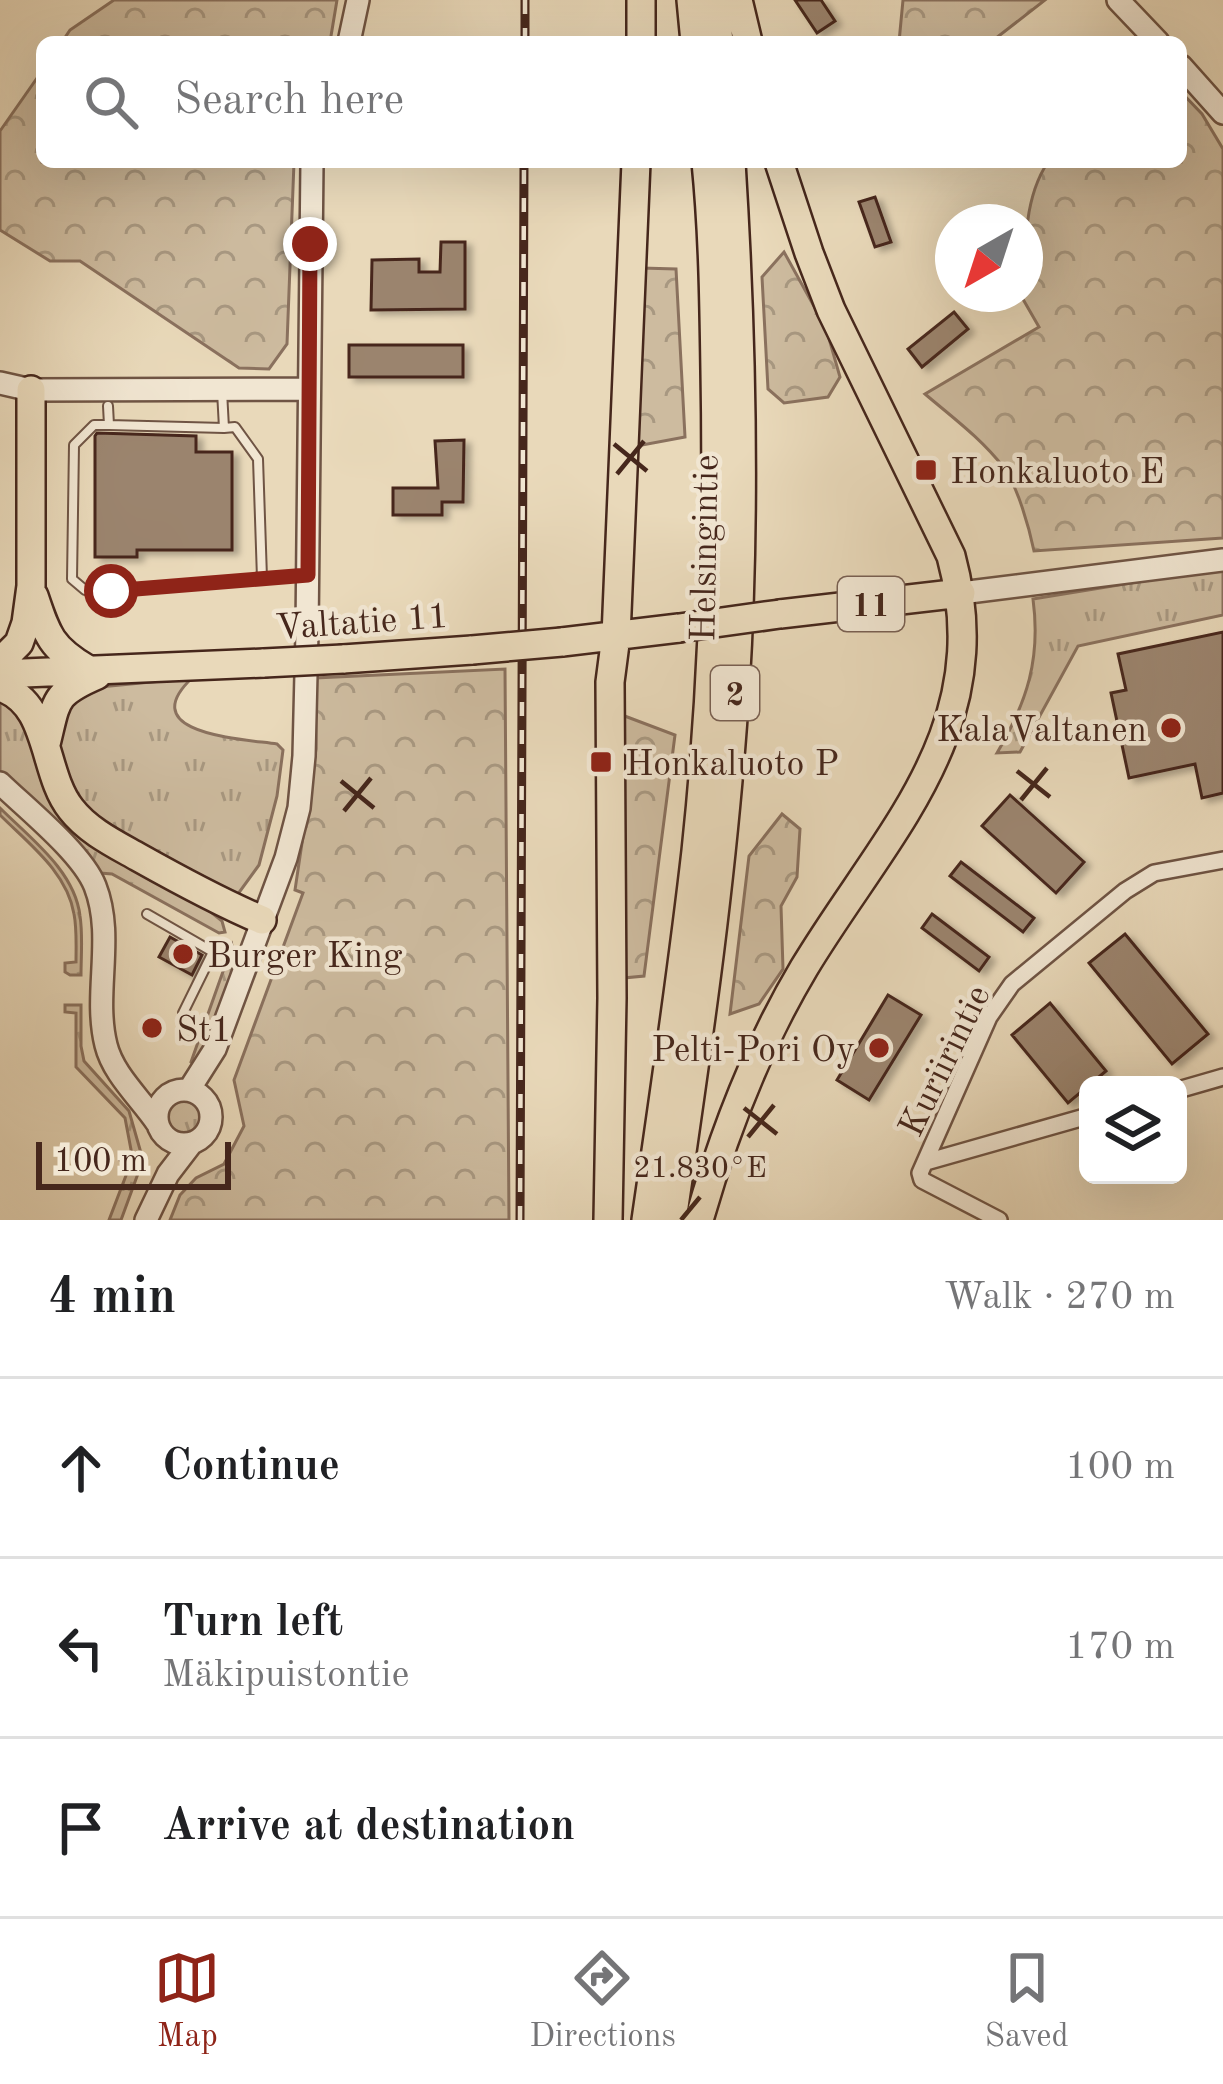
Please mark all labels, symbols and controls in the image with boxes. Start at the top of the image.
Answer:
search box [36,36,1187,168]
icon: search [78,69,144,135]
text: Search here [174,79,404,124]
north arrow [935,204,1043,312]
route end [283,217,337,271]
street label: Helsingintie [687,454,727,642]
place label: Honkaluoto E [950,456,1164,492]
marker: Honkaluoto E [913,457,939,483]
route start [84,564,138,618]
road number: 11 [838,577,904,631]
street label: Valtatie 11 [274,600,450,648]
road number: 2 [711,666,759,720]
place label: KalaValtanen [936,714,1147,750]
marker: KalaValtanen [1158,715,1184,741]
place label: Honkaluoto P [625,748,839,784]
marker: Honkaluoto P [588,749,614,775]
place label: Burger King [207,940,403,976]
marker: Burger King [170,941,196,967]
street label: Kuriirintie [895,980,999,1143]
place label: St1 [176,1014,232,1050]
marker: St1 [139,1015,165,1041]
place label: Pelti-Pori Oy [651,1034,855,1070]
marker: Pelti-Pori Oy [866,1035,892,1061]
map controls [1079,1076,1187,1184]
button: layers [1079,1076,1187,1184]
scale bar [36,1136,231,1189]
text: 100 m [54,1146,147,1179]
text: 21.830°E [633,1154,767,1184]
text: 4 min [48,1273,176,1324]
text: Walk · 270 m [944,1278,1175,1317]
icon: ahead [48,1435,114,1501]
text: Continue [162,1445,340,1490]
text: 100 m [1065,1448,1175,1487]
text: Turn left [162,1601,343,1646]
icon: left [48,1615,114,1681]
text: 170 m [1065,1628,1175,1667]
text: Mäkipuistontie [162,1656,409,1695]
icon: arrive [48,1795,114,1861]
text: Arrive at destination [162,1805,575,1850]
tab: Map [154,1945,220,2058]
tab: Directions [529,1945,676,2058]
tab: Saved [985,1945,1069,2058]

